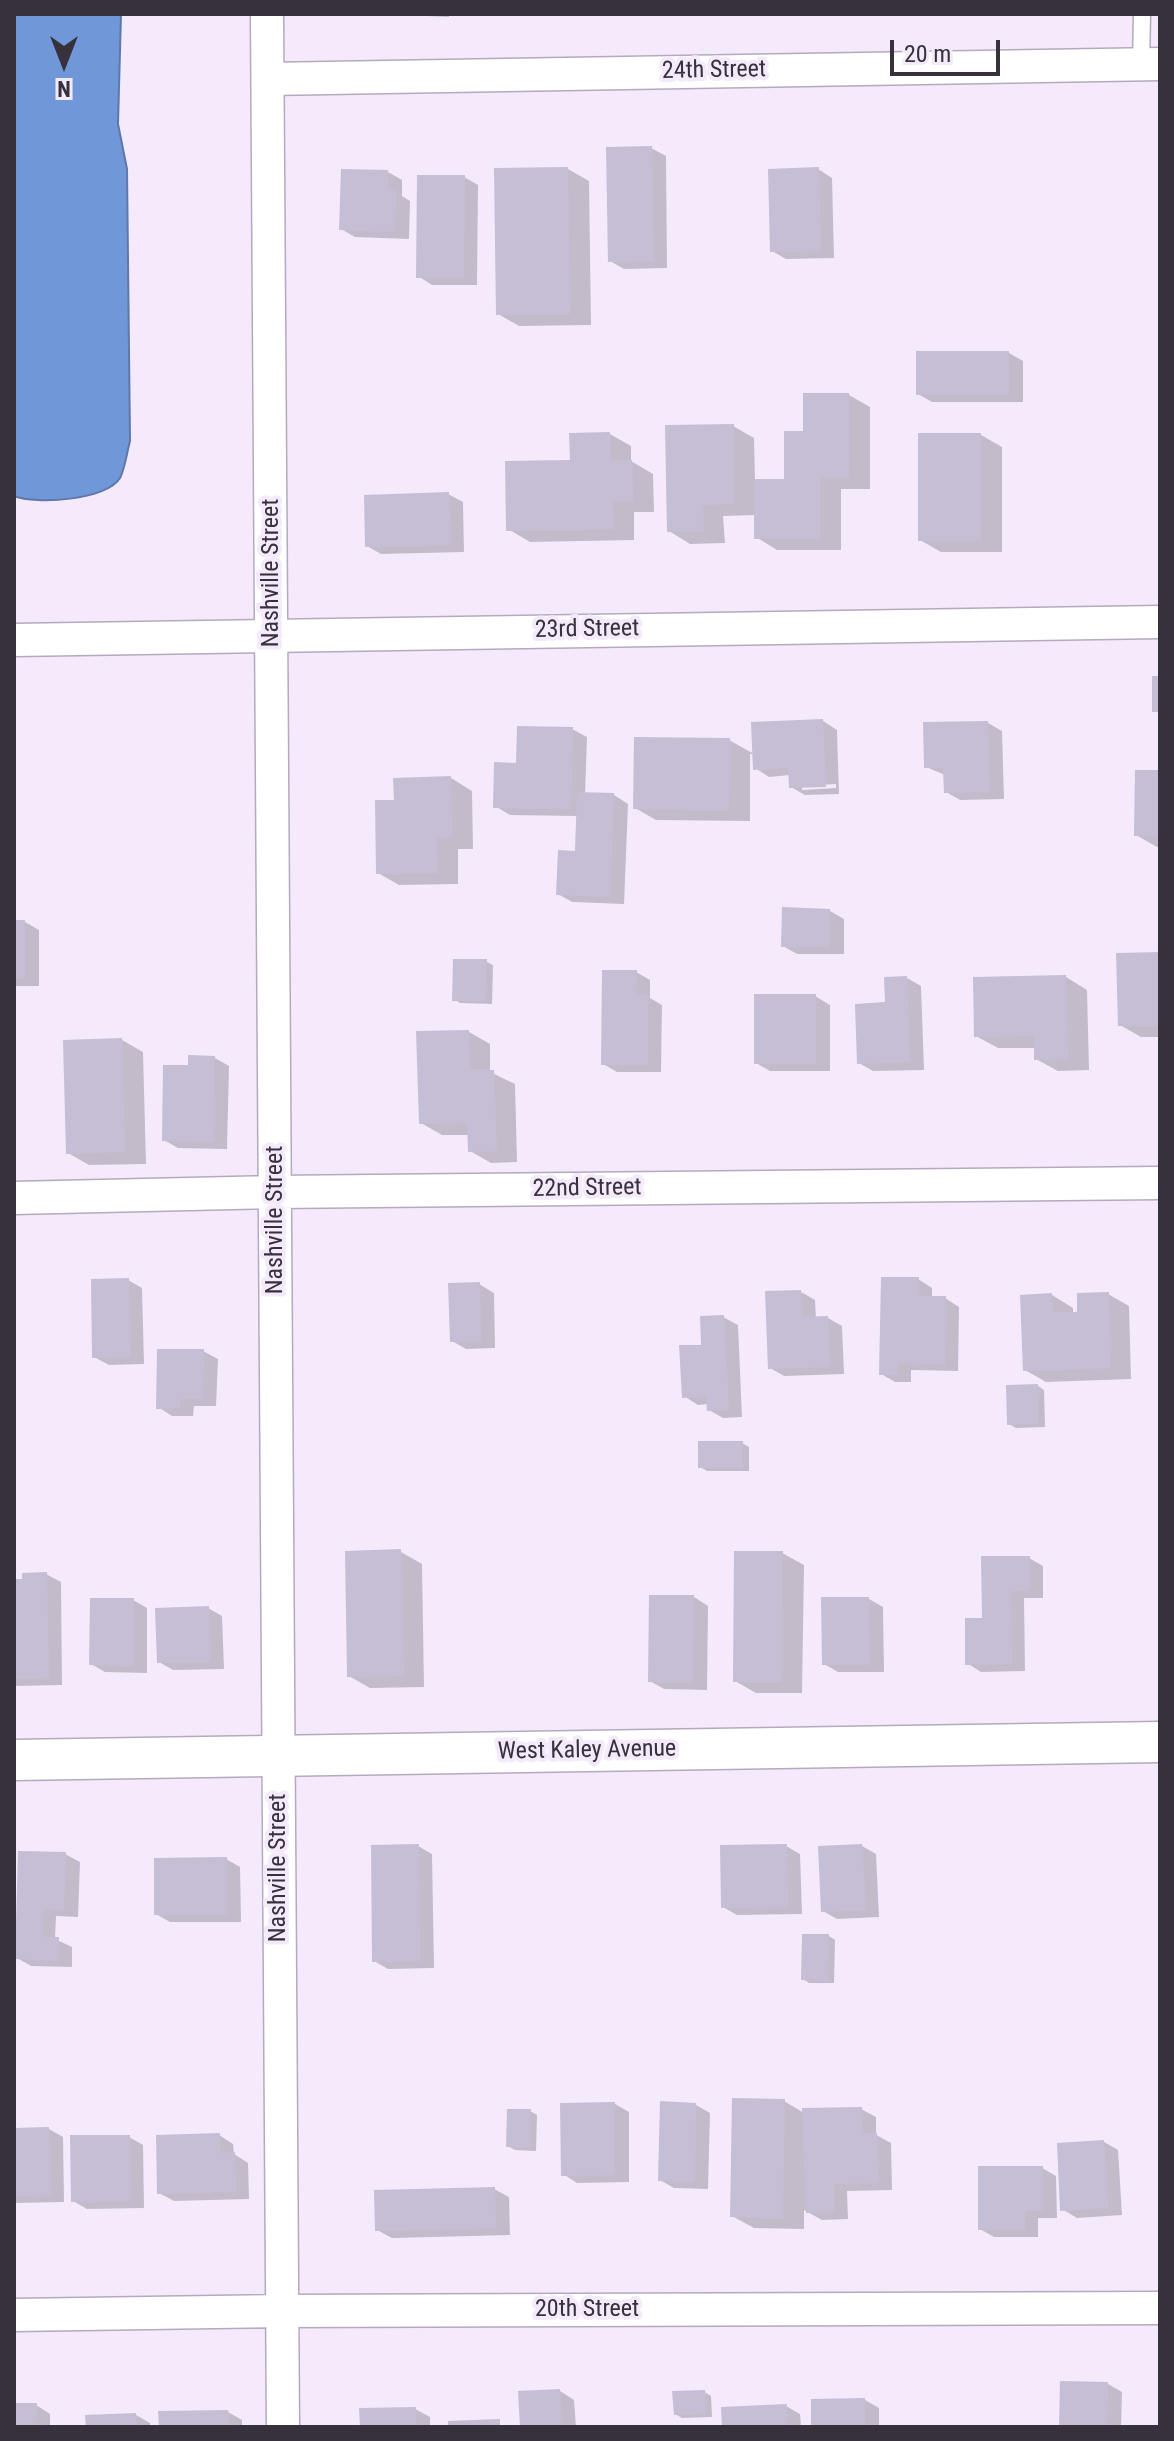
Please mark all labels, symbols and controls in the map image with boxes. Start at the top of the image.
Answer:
north arrow [24,24,104,104]
scale bar [894,24,1004,74]
text: 20 m [904,40,951,68]
street label: 24th Street [662,56,766,86]
text: N [57,76,71,101]
street label: Nashville Street [258,499,286,647]
street label: 23rd Street [535,615,639,645]
street label: Nashville Street [262,1146,290,1294]
street label: 22nd Street [532,1174,642,1204]
street label: West Kaley Avenue [498,1735,676,1767]
street label: Nashville Street [265,1794,293,1942]
street label: 20th Street [535,2296,639,2324]

